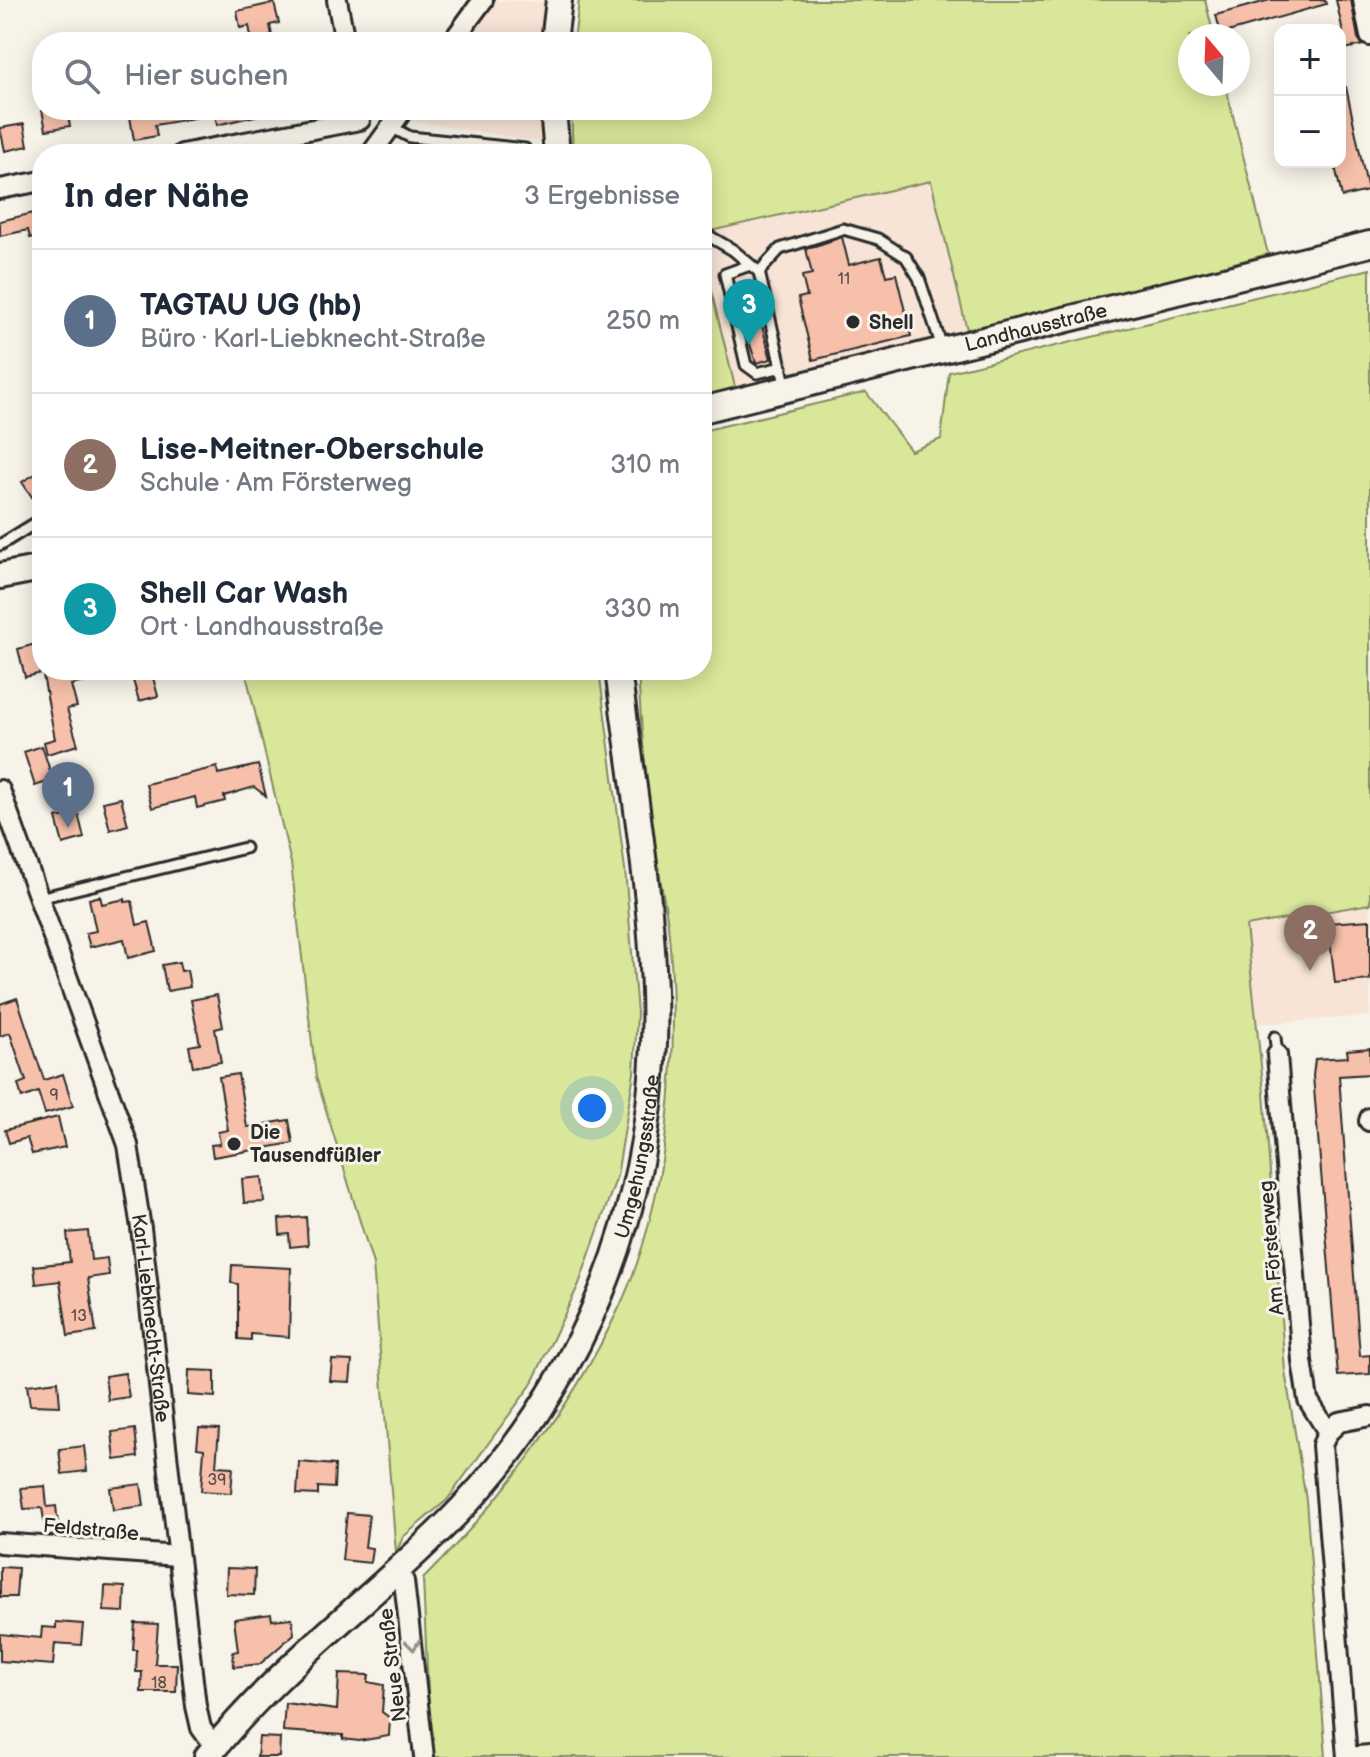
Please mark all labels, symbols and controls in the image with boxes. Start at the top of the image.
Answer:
north arrow [1178,24,1250,96]
map controls [1274,24,1346,168]
button: + [1274,24,1346,96]
search box [32,32,712,120]
icon: search [60,54,104,98]
text: Hier suchen [124,58,289,94]
button: − [1274,96,1346,168]
text: In der Nähe [64,176,249,217]
text: 3 Ergebnisse [524,181,680,212]
house number: 11 [838,270,850,289]
pin: 3 [723,279,775,345]
text: TAGTAU UG (hb) [140,288,362,324]
street label: Landhausstraße [963,299,1110,357]
text: 1 [85,306,95,337]
text: 250 m [606,306,680,337]
place label: Shell [869,311,914,335]
marker: Shell [844,313,862,331]
text: Büro · Karl-Liebknecht-Straße [140,324,486,355]
text: Lise-Meitner-Oberschule [140,432,484,468]
text: 2 [82,450,98,481]
text: 310 m [610,450,680,481]
text: Schule · Am Försterweg [140,468,412,499]
text: Shell Car Wash [140,576,348,612]
text: 3 [82,594,98,625]
text: 330 m [604,594,680,625]
text: Ort · Landhausstraße [140,612,384,643]
pin: 1 [42,762,94,828]
pin: 2 [1284,905,1336,971]
street label: Umgehungsstraße [610,1074,665,1242]
house number: 9 [49,1086,59,1105]
your location [572,1088,612,1128]
place label: Die Tausendfüßler [250,1121,382,1168]
marker: Die Tausendfüßler [225,1135,243,1153]
street label: Am Försterweg [1254,1180,1290,1316]
street label: Karl-Liebknecht-Straße [126,1212,174,1424]
house number: 13 [71,1307,87,1326]
house number: 39 [207,1471,227,1490]
street label: Feldstraße [42,1514,140,1546]
street label: Neue Straße [374,1607,412,1723]
one-way arrow [404,1639,421,1652]
house number: 18 [151,1674,167,1693]

